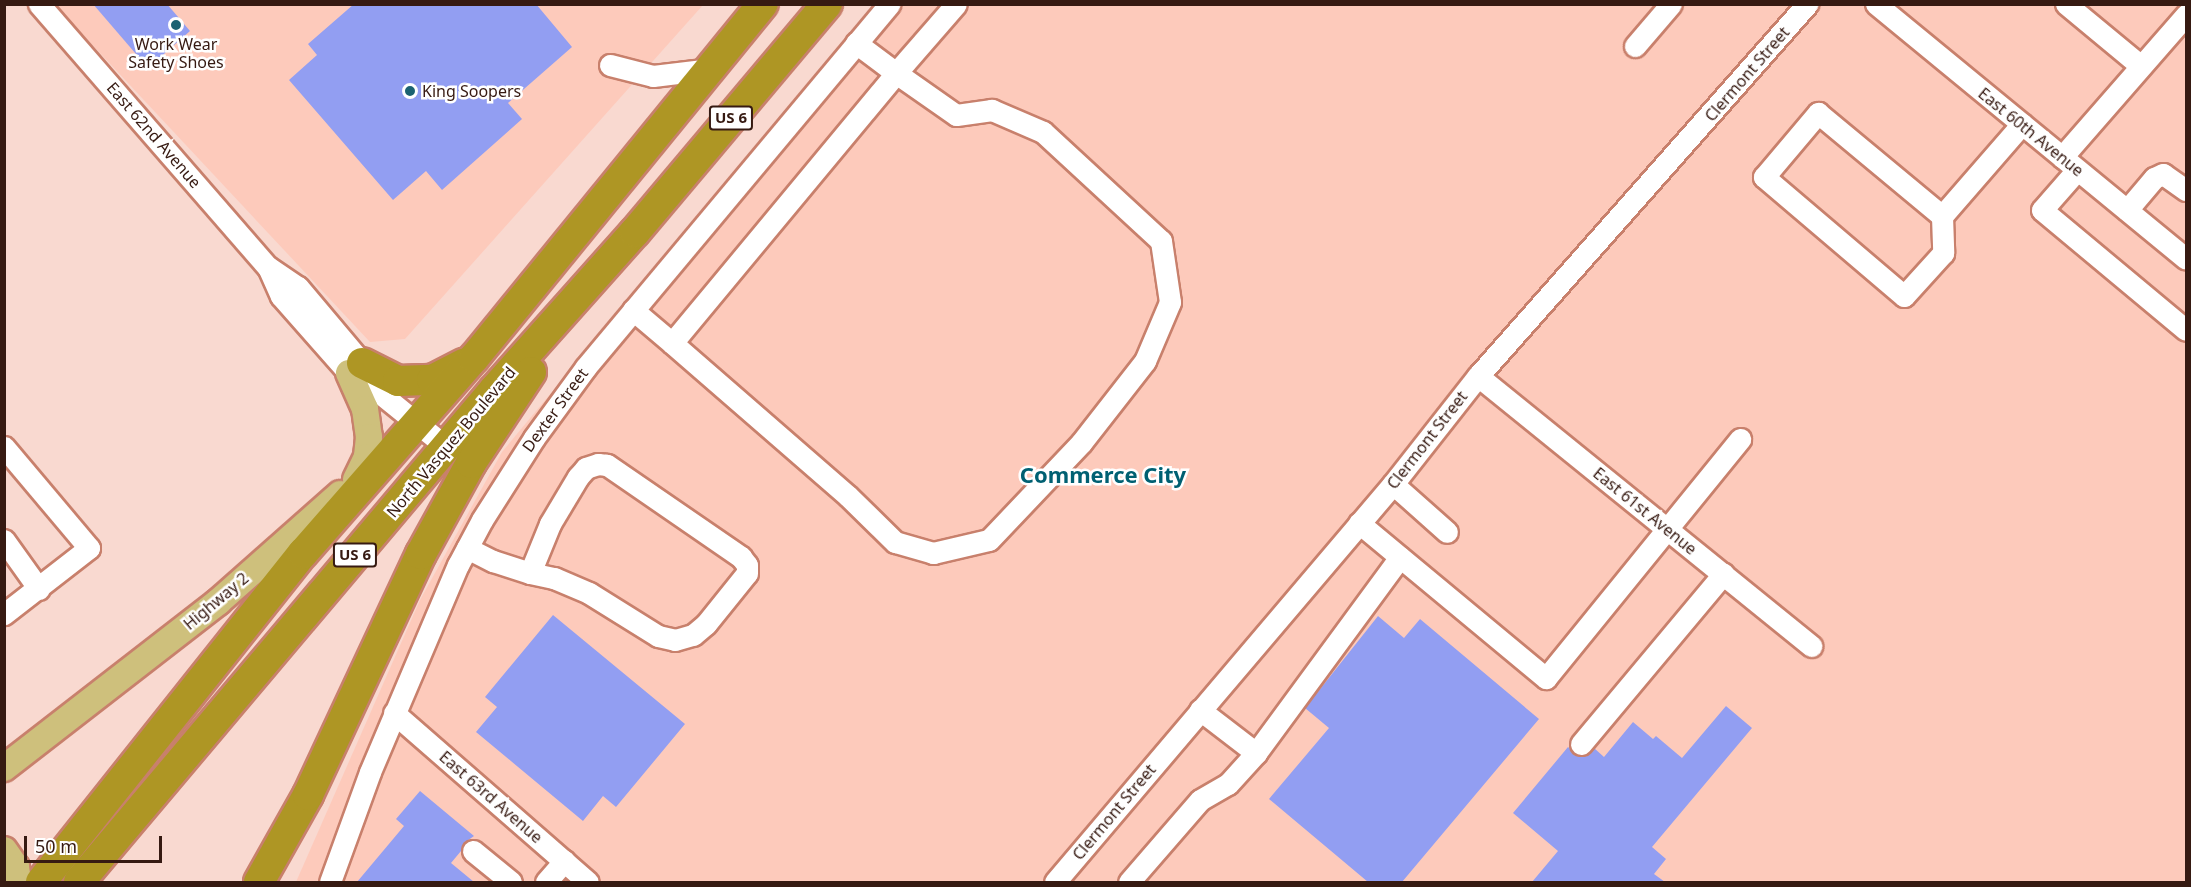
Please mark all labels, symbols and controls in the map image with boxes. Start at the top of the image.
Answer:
marker: Work Wear Safety Shoes [169,18,183,32]
street label: Clermont Street [1701,23,1793,125]
place label: Work Wear Safety Shoes [128,34,224,72]
street label: East 62nd Avenue [103,78,205,192]
place label: King Soopers [422,81,521,101]
marker: King Soopers [403,84,417,98]
street label: East 60th Avenue [1975,84,2087,180]
road number: US 6 [708,106,754,130]
street label: North Vasquez Boulevard [382,363,520,521]
street label: Dexter Street [518,364,592,456]
street label: Clermont Street [1383,387,1471,493]
district label: Commerce City [1020,462,1186,488]
street label: East 61st Avenue [1589,463,1701,559]
road number: US 6 [332,543,378,567]
street label: Highway 2 [180,568,252,634]
street label: East 63rd Avenue [436,747,546,847]
street label: Clermont Street [1068,760,1160,864]
scale bar [27,824,165,862]
text: 50 m [35,834,77,858]

